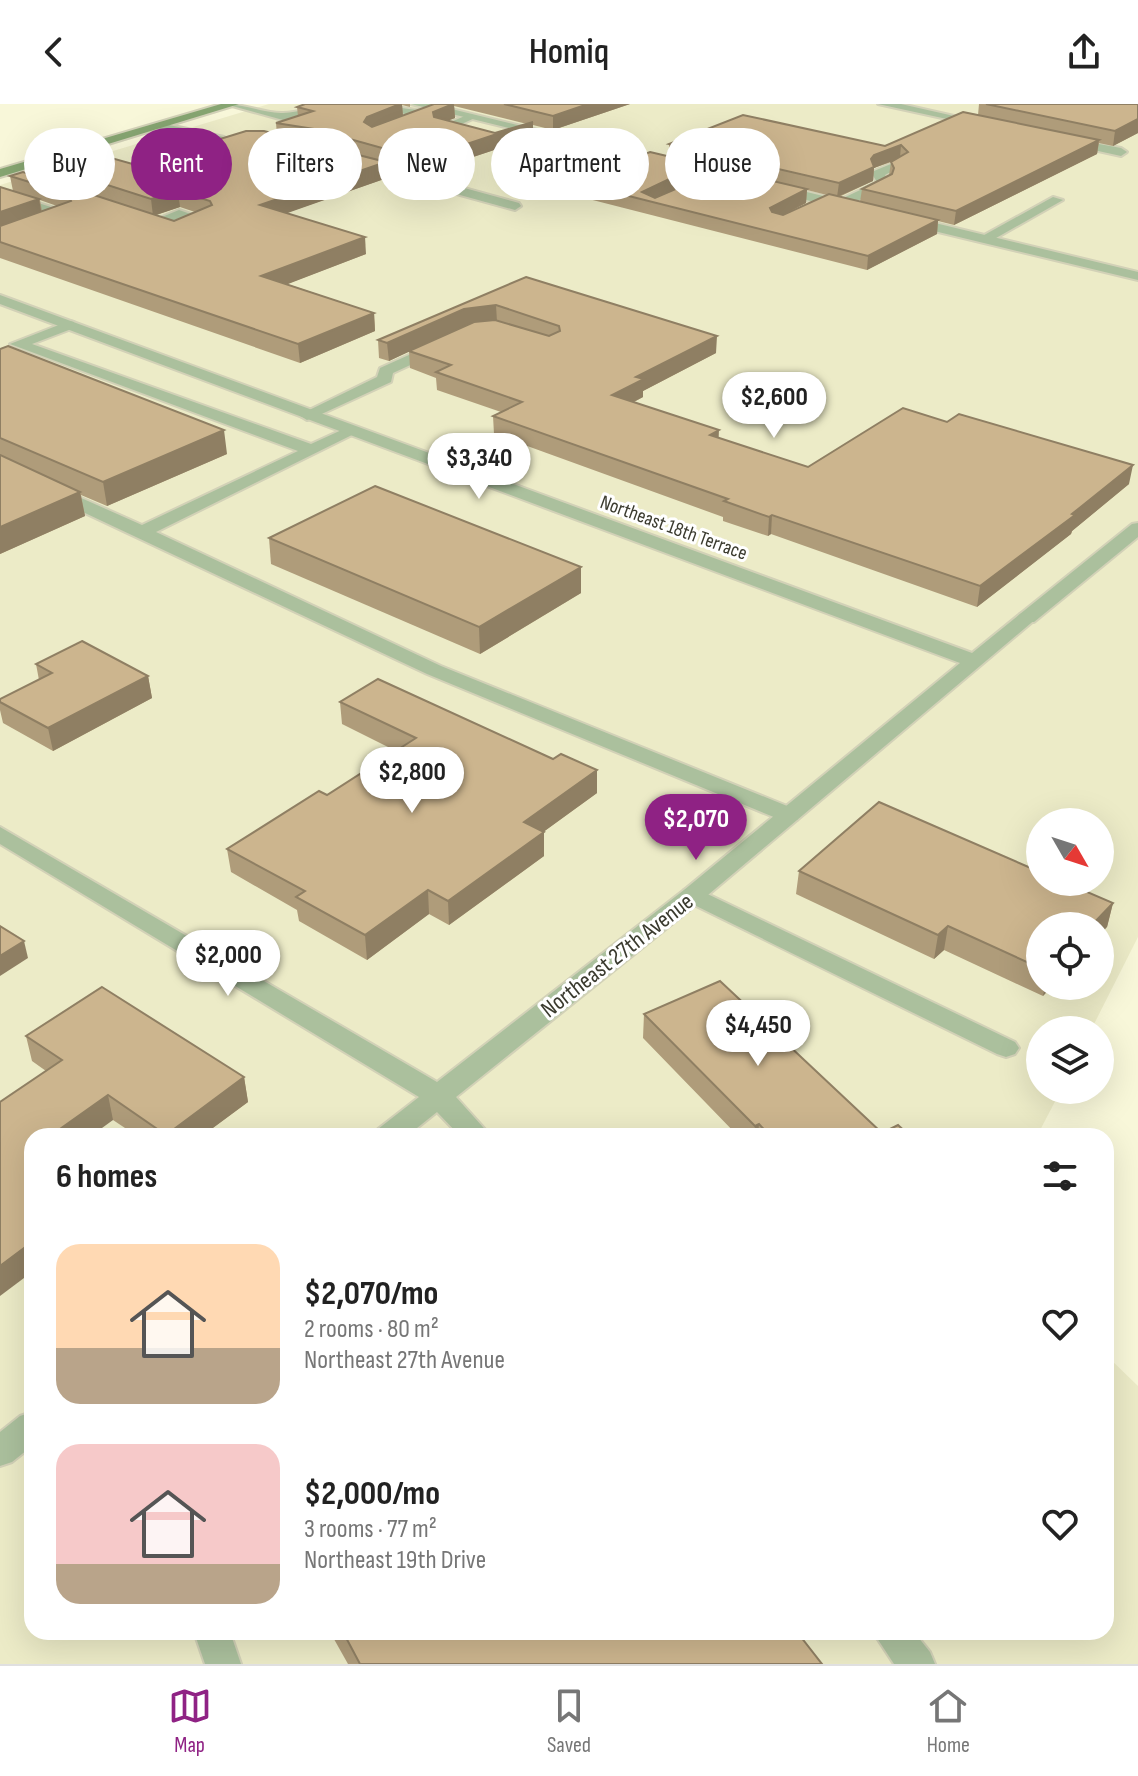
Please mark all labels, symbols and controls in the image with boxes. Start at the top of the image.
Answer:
icon: back [32,30,76,74]
icon: share [1062,30,1106,74]
text: Homiq [529,31,609,74]
chip: Buy [24,128,115,200]
chip: Rent [131,128,232,200]
chip: Filters [248,128,362,200]
chip: New [378,128,475,200]
chip: Apartment [491,128,649,200]
chip: House [665,128,780,200]
pin: $2,600 [709,372,839,440]
text: $2,600 [740,382,808,413]
pin: $3,340 [414,433,544,501]
text: $3,340 [446,443,512,474]
street label: Northeast 18th Terrace [597,490,750,566]
pin: $2,800 [347,747,477,815]
text: $2,800 [378,757,446,788]
pin: $2,070 [631,794,761,862]
text: $2,070 [663,804,729,835]
north arrow [1026,808,1114,896]
map controls [1026,808,1114,1104]
street label: Northeast 27th Avenue [535,887,699,1024]
button: locate [1026,912,1114,1000]
pin: $2,000 [163,930,293,998]
text: $2,000 [194,940,262,971]
pin: $4,450 [693,1000,823,1068]
text: $4,450 [724,1010,792,1041]
button: layers [1026,1016,1114,1104]
icon: filters [1038,1154,1082,1198]
text: 6 homes [56,1156,157,1197]
text: $2,070/mo [304,1273,438,1314]
icon: home [120,1276,216,1372]
icon: heart [1038,1302,1082,1346]
text: 2 rooms · 80 m² [304,1314,439,1345]
text: Northeast 27th Avenue [304,1345,505,1376]
text: $2,000/mo [304,1473,440,1514]
icon: home [120,1476,216,1572]
icon: heart [1038,1502,1082,1546]
text: 3 rooms · 77 m² [304,1514,437,1545]
text: Northeast 19th Drive [304,1545,486,1576]
tab: Map [168,1684,212,1759]
tab: Saved [547,1684,591,1759]
tab: Home [926,1684,970,1759]

